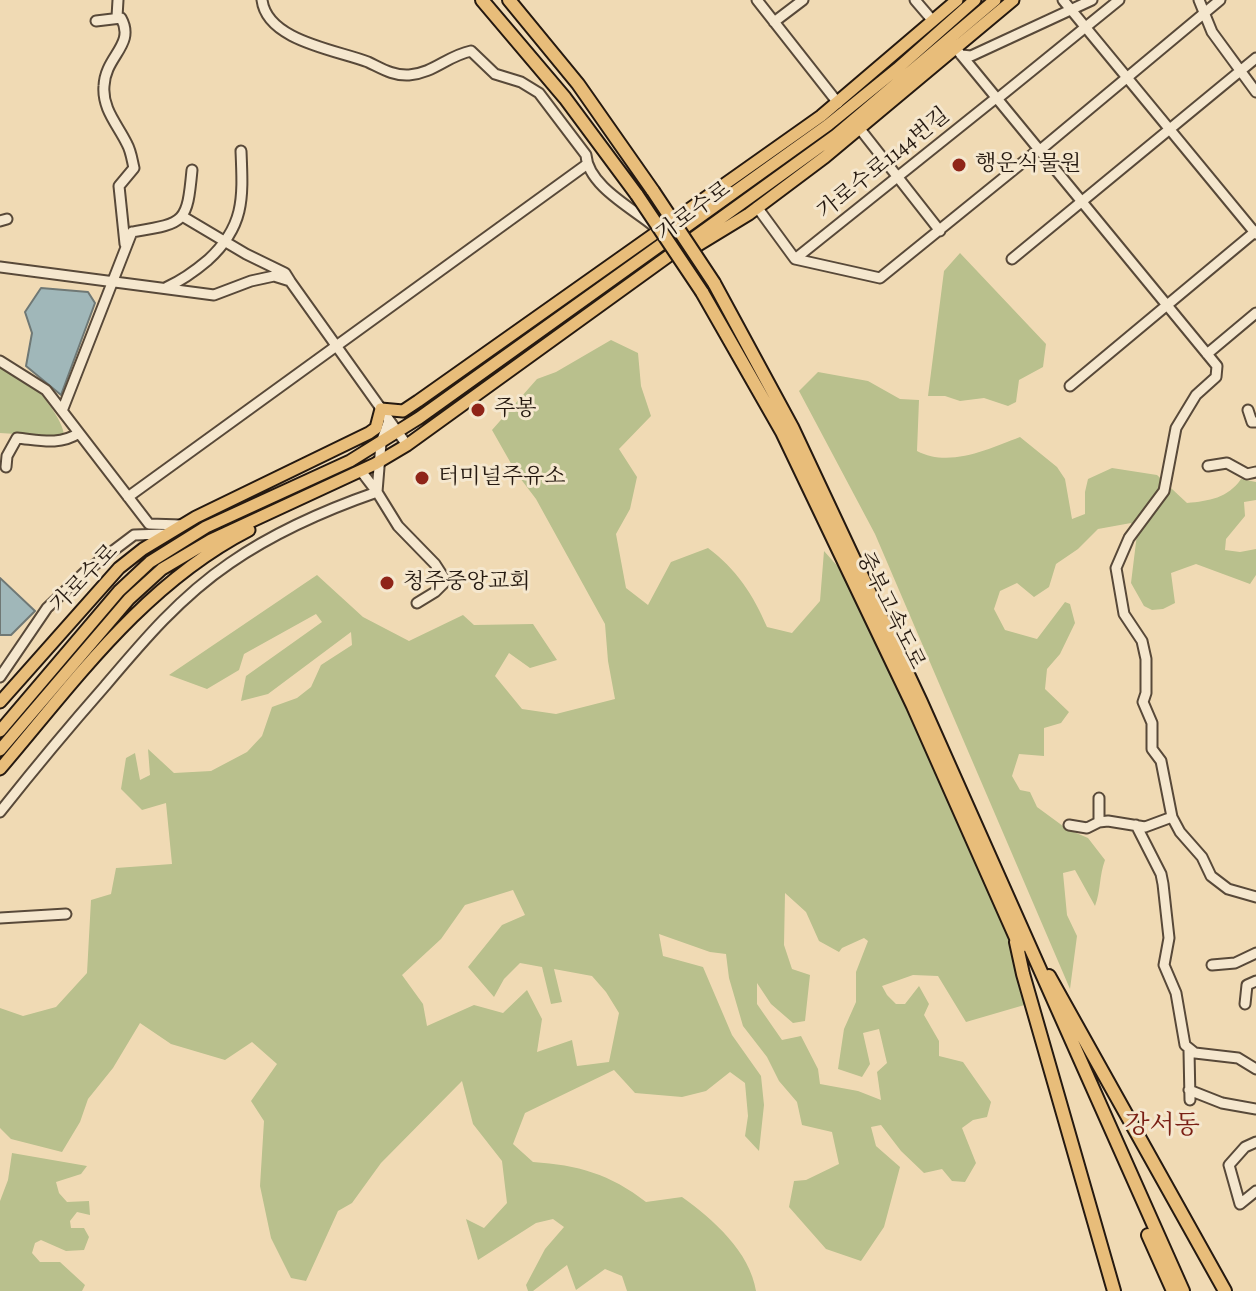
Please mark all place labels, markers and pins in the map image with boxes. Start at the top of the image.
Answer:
place label: 행운식물원 [975,152,1081,178]
marker: 행운식물원 [950,156,968,174]
place label: 주봉 [494,397,537,423]
marker: 주봉 [469,401,487,419]
place label: 터미널주유소 [438,465,566,491]
marker: 터미널주유소 [413,469,431,487]
place label: 청주중앙교회 [403,570,531,596]
marker: 청주중앙교회 [378,574,396,592]

